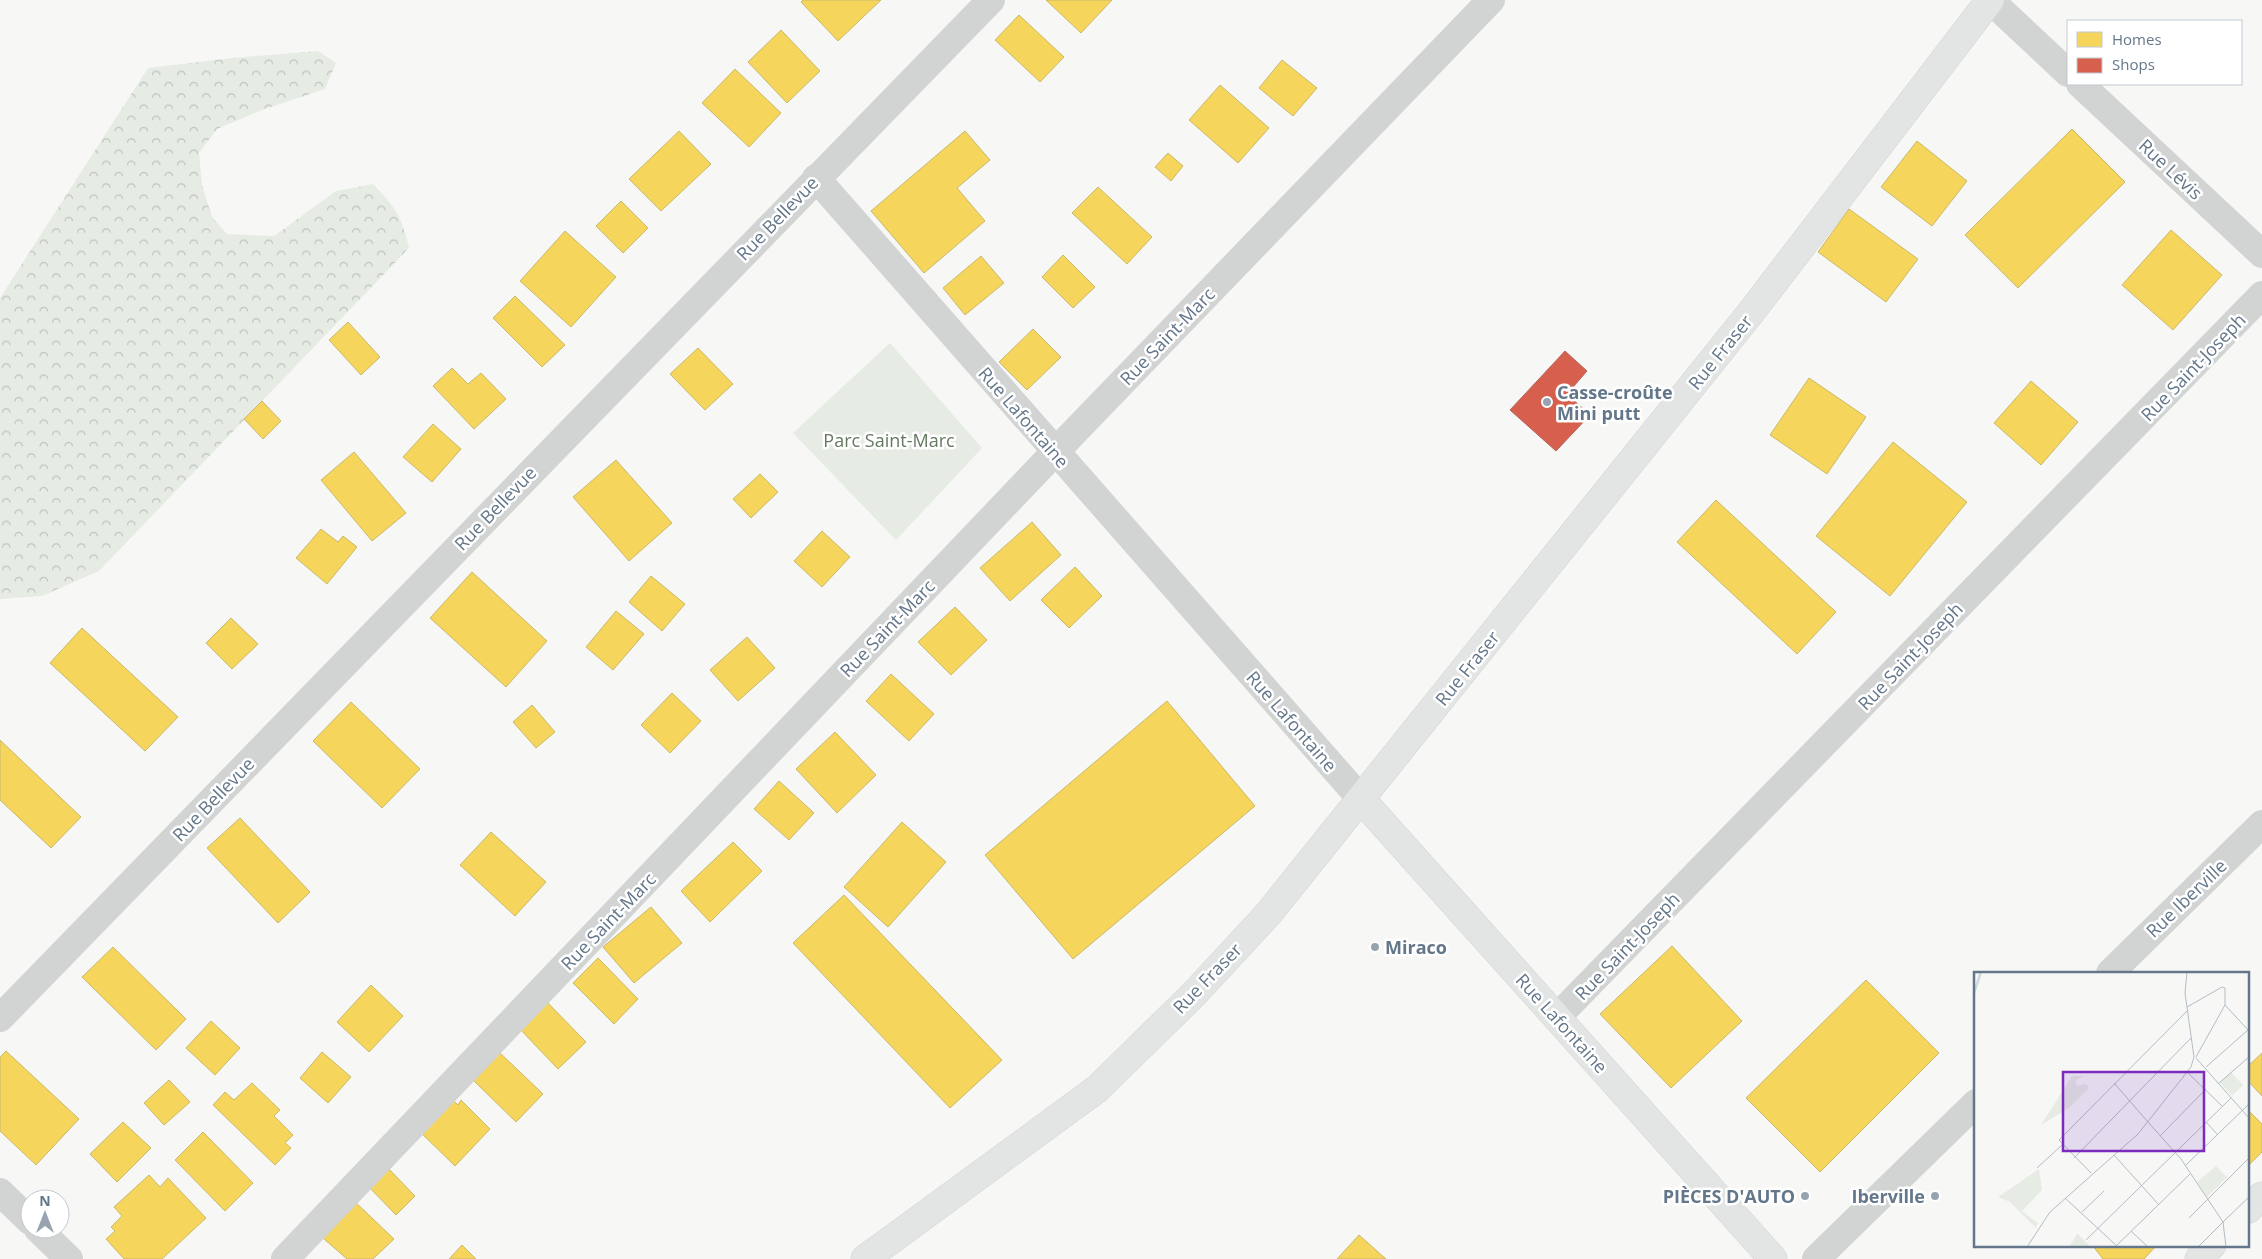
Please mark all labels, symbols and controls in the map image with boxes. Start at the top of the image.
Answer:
legend [2067,20,2242,85]
text: Homes [2112,29,2162,49]
text: Shops [2112,54,2155,74]
street label: Rue Lévis [2134,133,2208,205]
street label: Rue Bellevue [731,171,823,265]
street label: Rue Saint-Marc [1114,282,1220,390]
street label: Rue Saint-Joseph [2135,308,2251,426]
street label: Rue Fraser [1682,309,1758,394]
street label: Rue Lafontaine [973,361,1075,473]
place label: Casse-croûte Mini putt [1557,380,1673,425]
marker: Casse-croûte Mini putt [1541,396,1553,408]
park label: Parc Saint-Marc [823,428,955,452]
street label: Rue Bellevue [449,461,541,555]
street label: Rue Saint-Marc [834,574,940,682]
street label: Rue Saint-Joseph [1852,597,1968,715]
street label: Rue Fraser [1429,625,1505,710]
street label: Rue Lafontaine [1241,665,1343,777]
street label: Rue Bellevue [167,752,259,846]
street label: Rue Iberville [2141,854,2231,942]
street label: Rue Saint-Marc [555,867,661,975]
street label: Rue Saint-Joseph [1569,887,1685,1005]
place label: Miraco [1385,935,1447,959]
street label: Rue Fraser [1167,937,1247,1019]
marker: Miraco [1369,941,1381,953]
street label: Rue Lafontaine [1511,968,1613,1078]
inset map [1974,972,2250,1246]
place label: PIÈCES D'AUTO [1663,1184,1795,1208]
place label: Iberville [1851,1184,1925,1208]
north arrow [20,1189,70,1239]
marker: PIÈCES D'AUTO [1799,1190,1811,1202]
marker: Iberville [1929,1190,1941,1202]
text: N [39,1191,51,1210]

